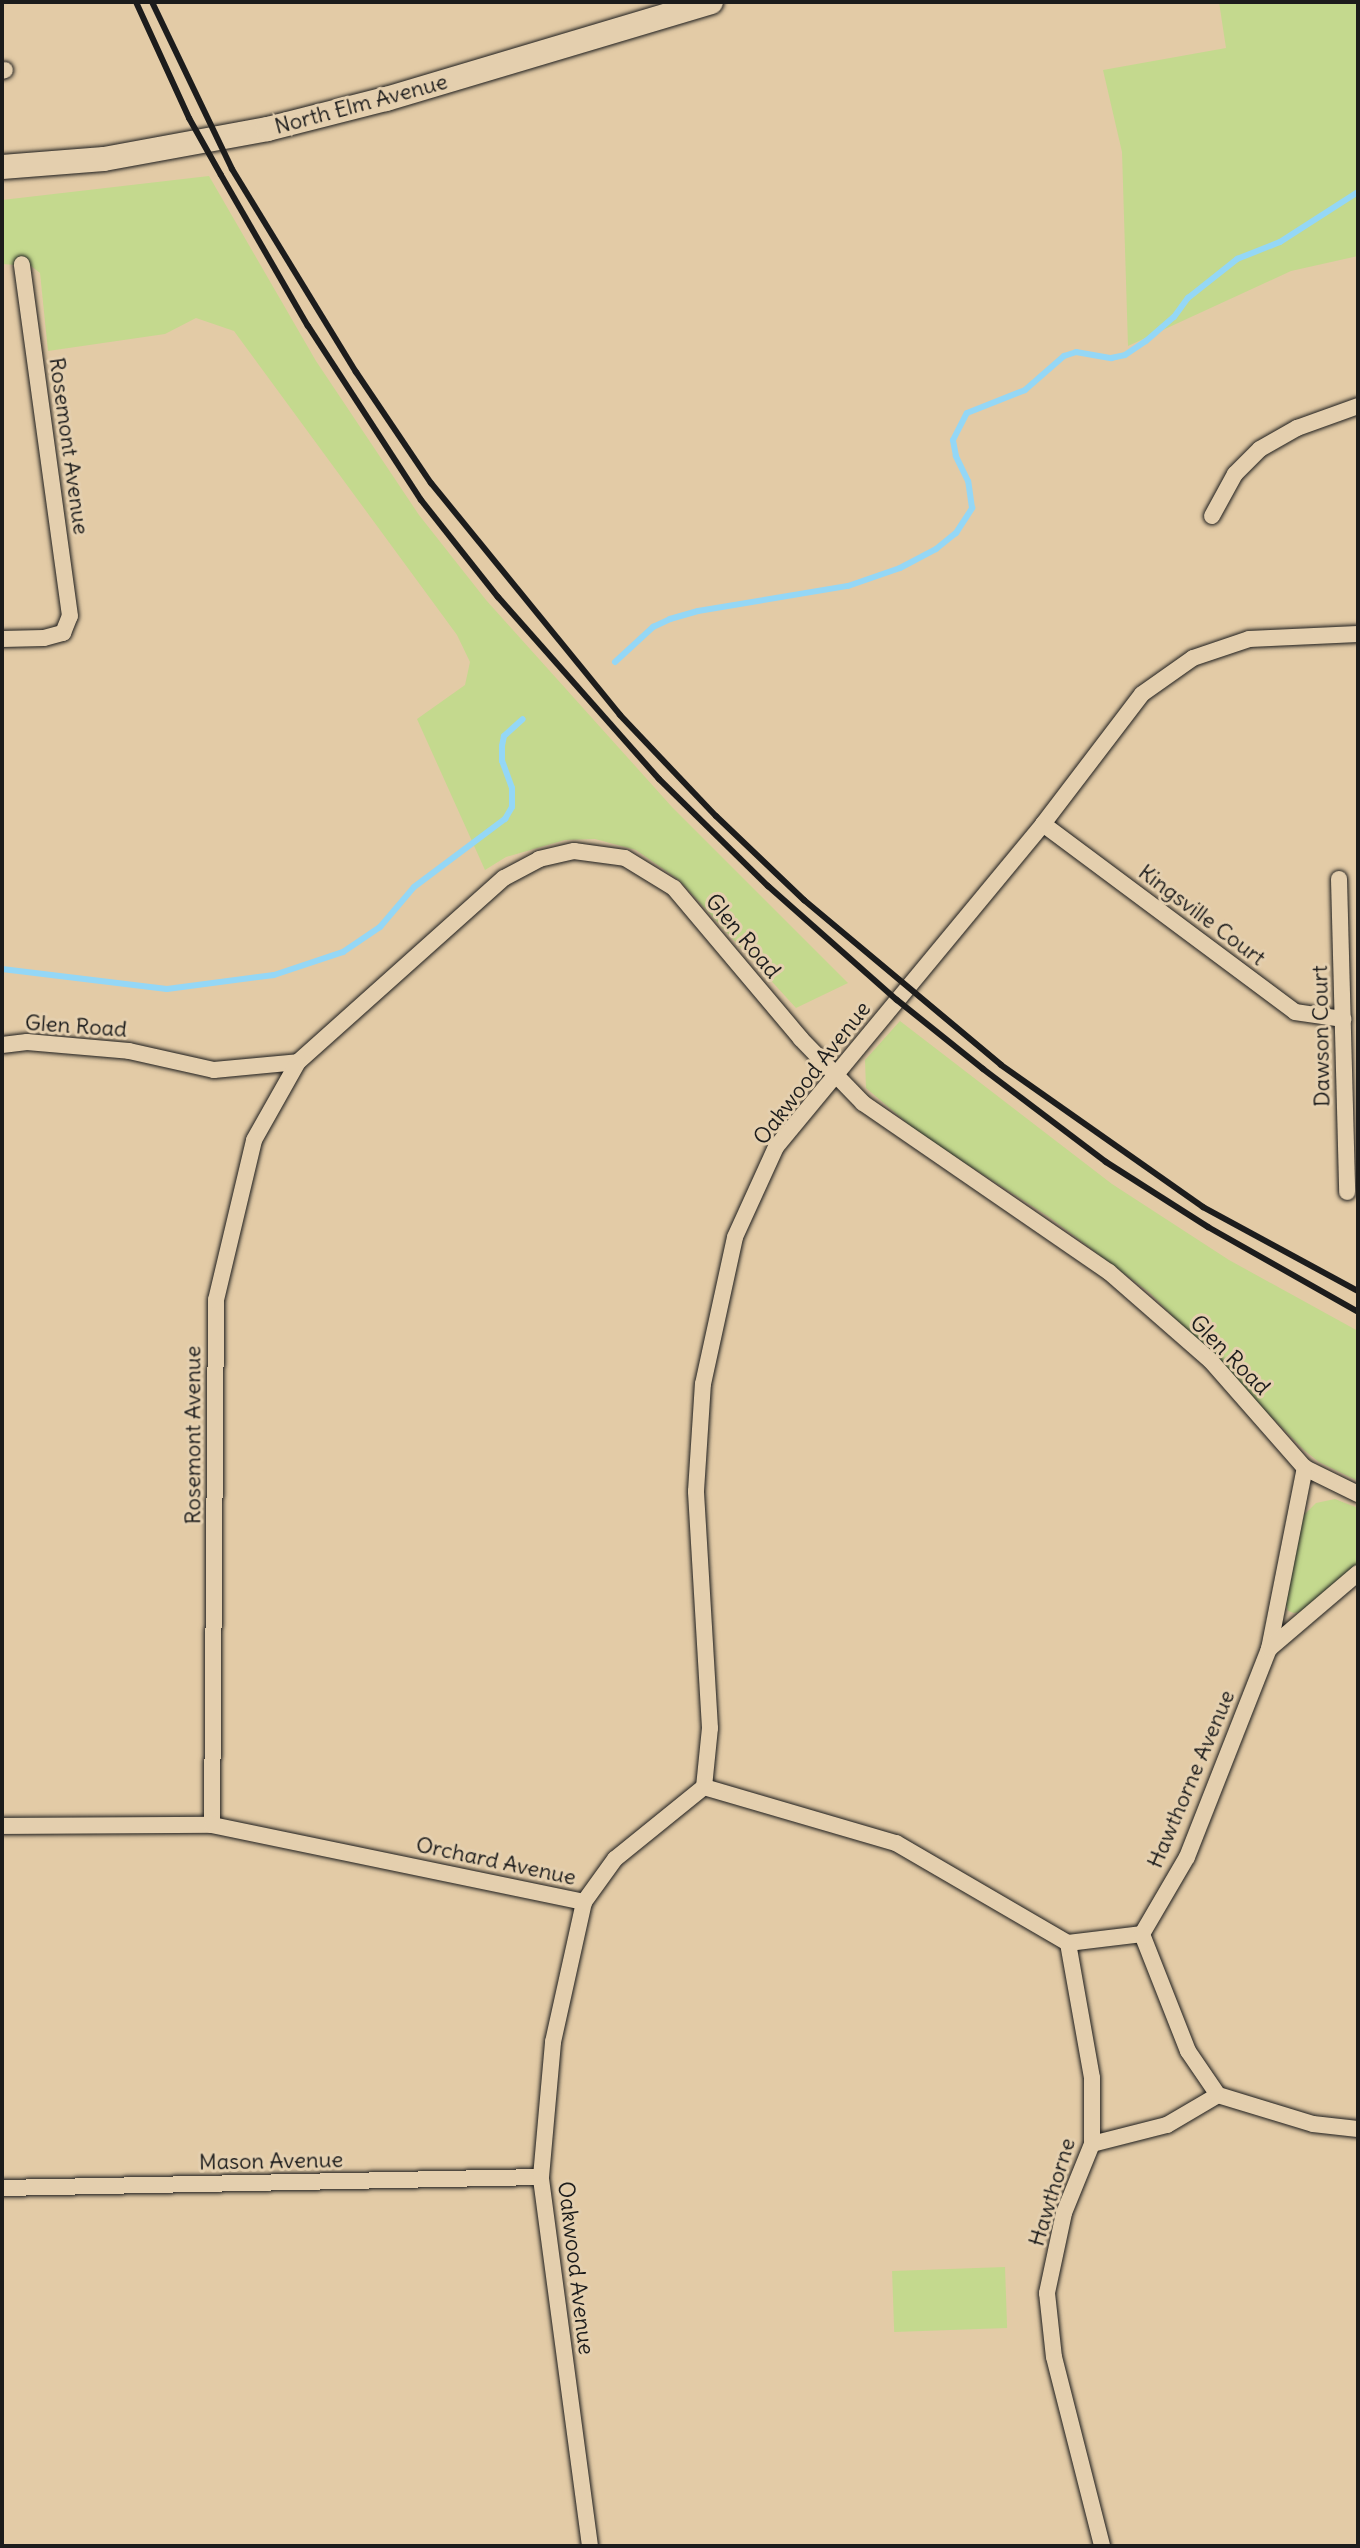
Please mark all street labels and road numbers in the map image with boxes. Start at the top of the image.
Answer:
street label: North Elm Avenue [272,68,450,140]
street label: Rosemont Avenue [43,356,95,536]
street label: Kingsville Court [1133,859,1271,971]
street label: Glen Road [700,888,786,984]
street label: Dawson Court [1307,965,1335,1107]
street label: Oakwood Avenue [748,996,876,1150]
street label: Glen Road [24,1009,128,1043]
street label: Glen Road [1185,1310,1275,1400]
street label: Rosemont Avenue [180,1346,206,1524]
street label: Hawthorne Avenue [1142,1686,1240,1872]
street label: Orchard Avenue [414,1831,578,1891]
street label: Hawthorne [1023,2135,1081,2249]
street label: Mason Avenue [199,2147,343,2175]
street label: Oakwood Avenue [552,2180,600,2356]

